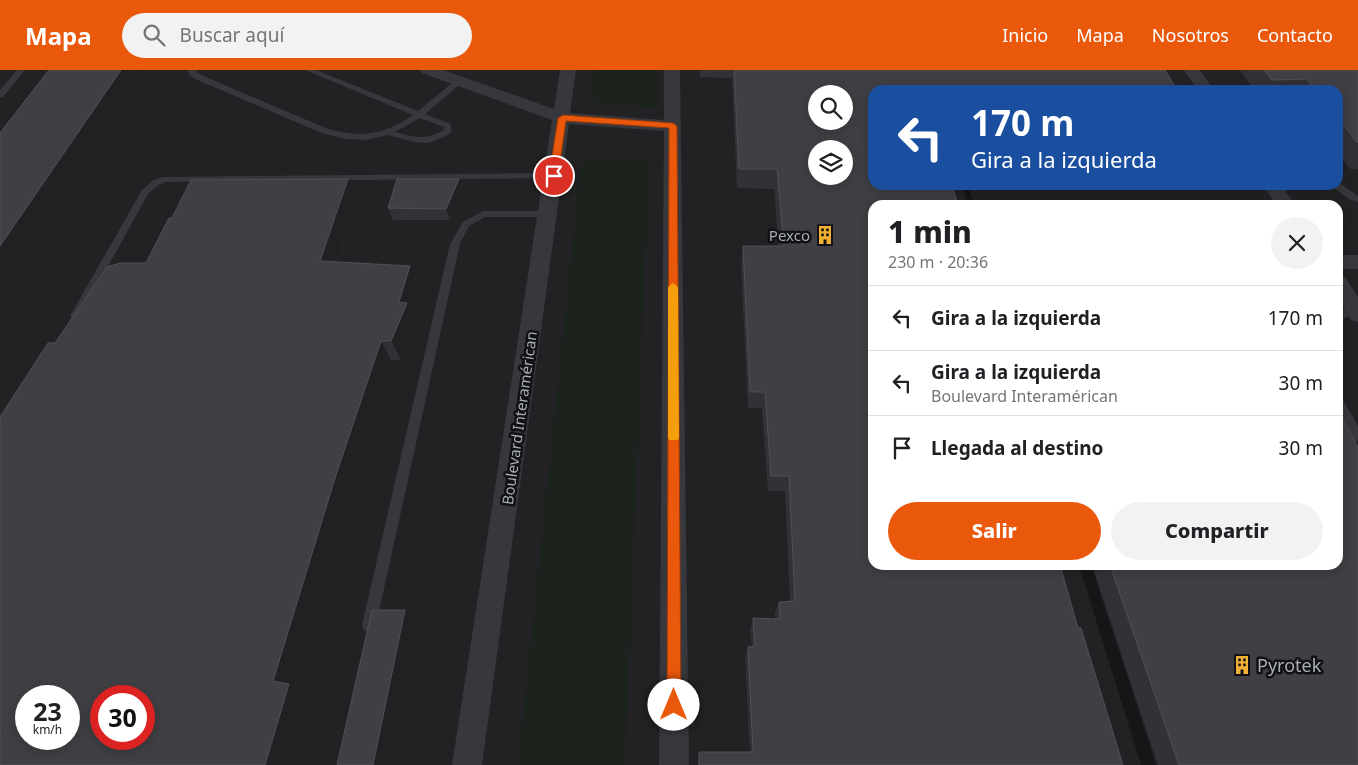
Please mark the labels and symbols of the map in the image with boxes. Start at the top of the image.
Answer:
pin [533,155,575,197]
building icon: Pexco [814,224,836,246]
place label: Pexco [769,225,810,245]
street label: Boulevard Interamérican [497,330,541,506]
place label: Pyrotek [1257,653,1322,677]
building icon: Pyrotek [1231,654,1253,676]
position arrow [647,678,699,730]
speed limit sign: 30 [90,685,155,750]

